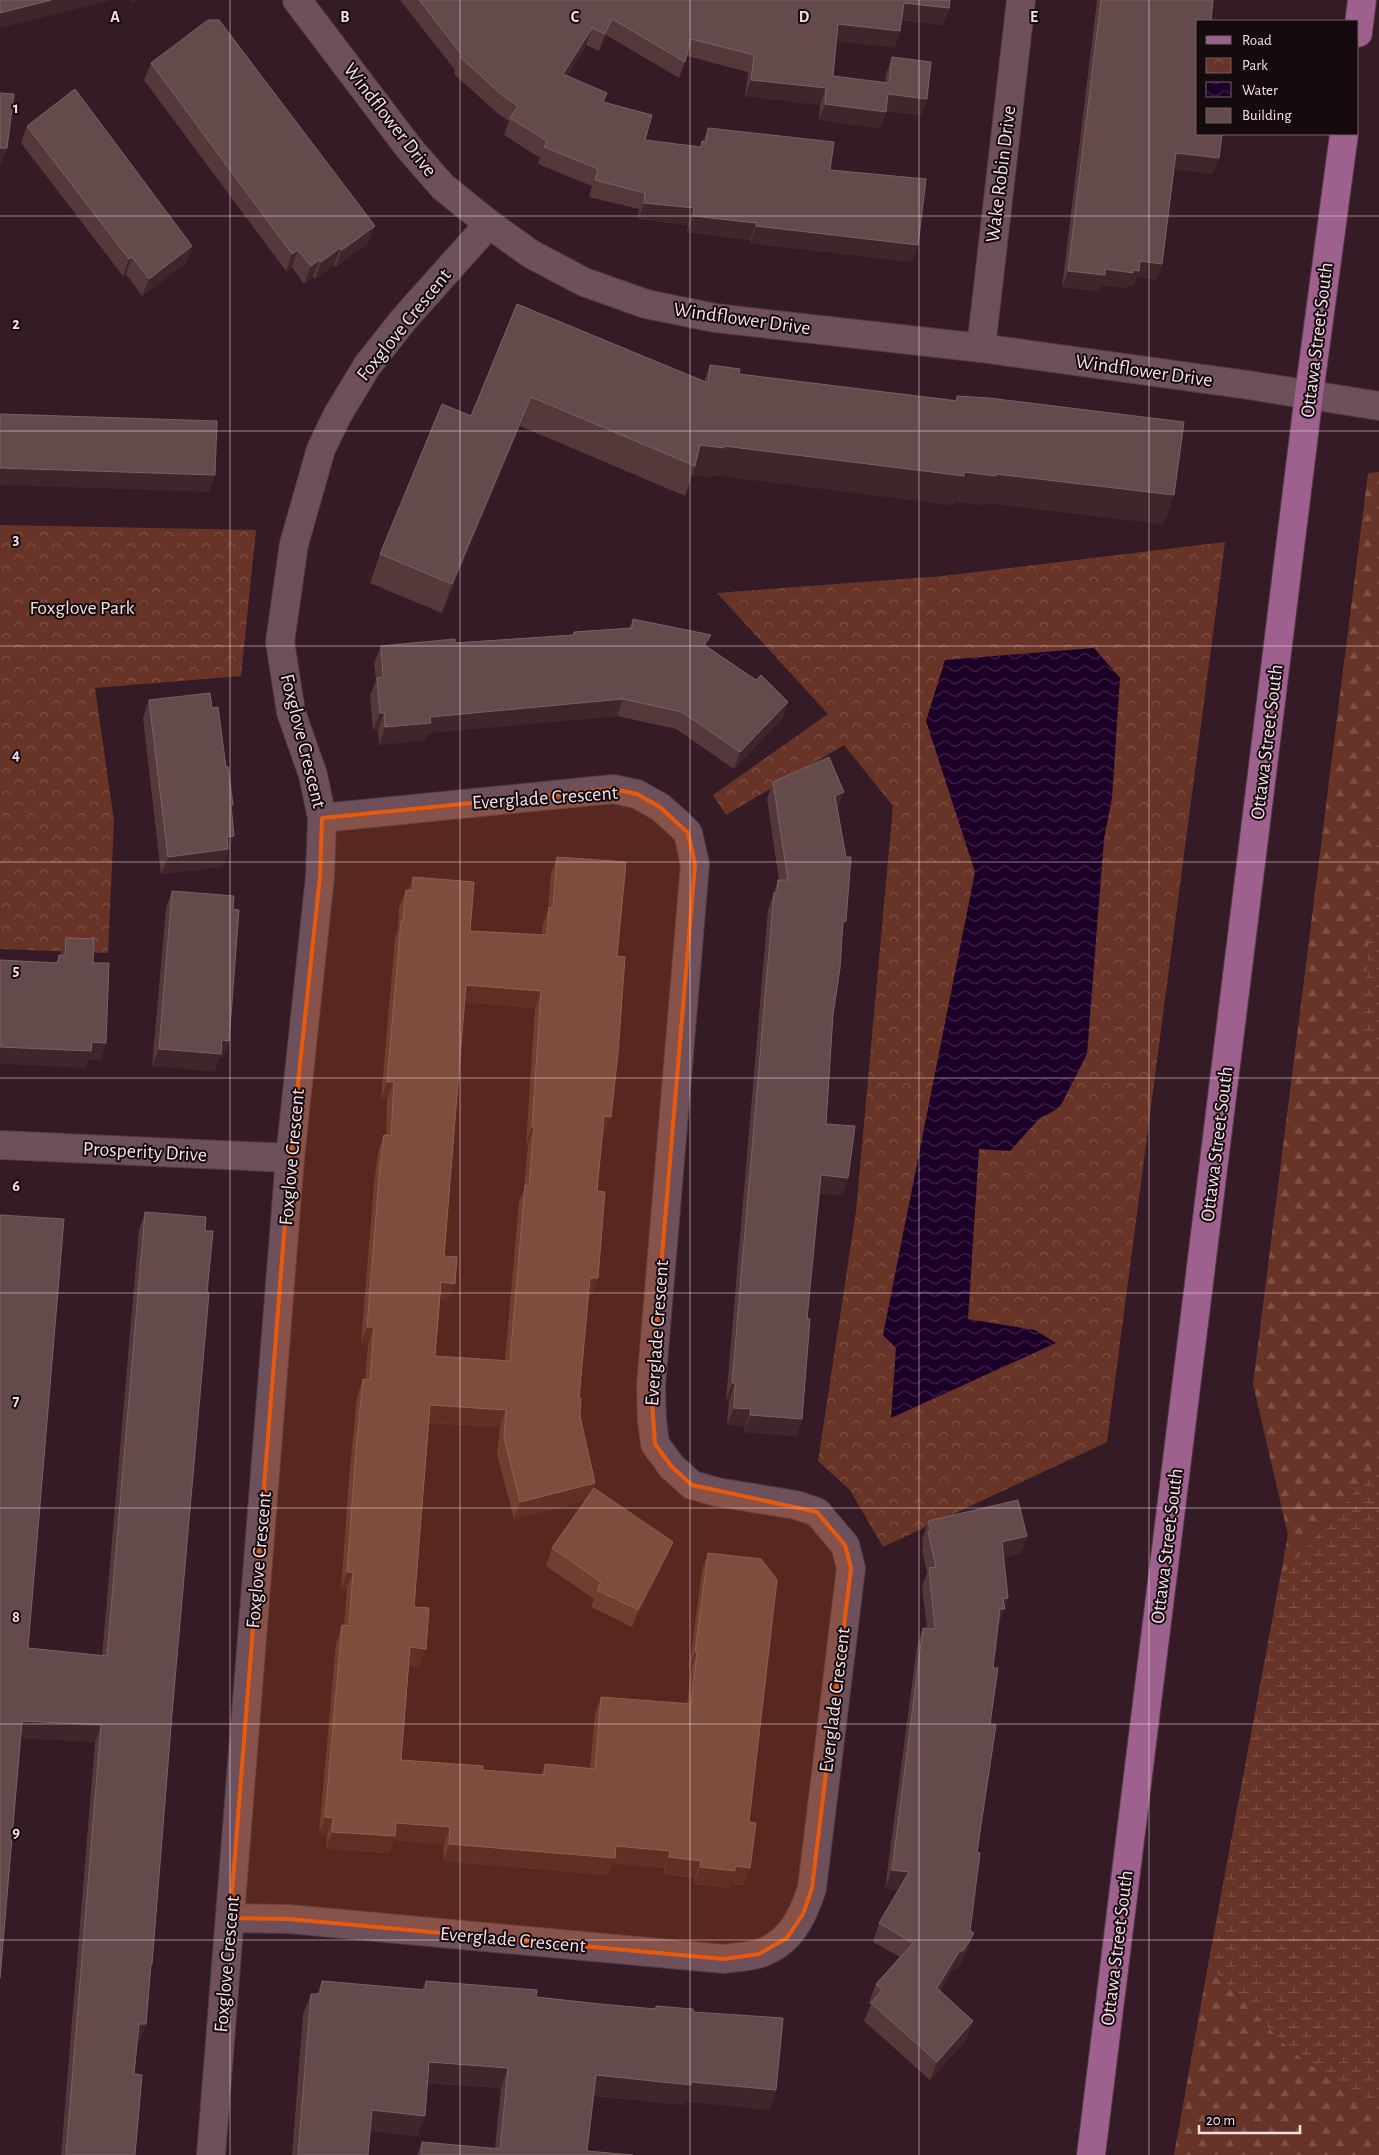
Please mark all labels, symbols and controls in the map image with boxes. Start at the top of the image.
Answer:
text: A [110,9,120,25]
text: B [340,9,350,25]
text: C [571,9,580,25]
text: D [799,9,810,25]
text: E [1030,9,1038,25]
legend [1196,20,1359,135]
text: Road [1242,33,1272,48]
text: Park [1242,58,1268,73]
street label: Windflower Drive [340,59,440,181]
text: Water [1242,83,1278,98]
text: 1 [13,100,19,116]
street label: Wake Robin Drive [983,104,1019,244]
text: Building [1242,108,1292,123]
street label: Ottawa Street South [1298,261,1336,419]
street label: Foxglove Crescent [353,265,455,385]
street label: Windflower Drive [672,299,812,339]
text: 2 [12,316,20,332]
street label: Windflower Drive [1074,351,1214,391]
text: 3 [13,531,20,547]
park label: Foxglove Park [29,598,135,618]
street label: Ottawa Street South [1248,663,1286,821]
street label: Foxglove Crescent [277,672,329,811]
text: 4 [12,747,20,763]
street label: Everglade Crescent [471,783,619,813]
text: 5 [13,962,20,978]
street label: Ottawa Street South [1198,1065,1236,1223]
street label: Foxglove Crescent [276,1087,308,1226]
street label: Prosperity Drive [82,1139,208,1165]
text: 6 [12,1178,20,1194]
street label: Everglade Crescent [642,1259,672,1407]
text: 7 [13,1393,20,1409]
street label: Ottawa Street South [1148,1467,1186,1625]
street label: Foxglove Crescent [243,1490,275,1629]
text: 8 [12,1609,20,1625]
street label: Everglade Crescent [816,1626,854,1774]
text: 9 [12,1824,20,1840]
street label: Ottawa Street South [1098,1869,1136,2027]
street label: Foxglove Crescent [211,1894,243,2033]
street label: Everglade Crescent [439,1924,587,1956]
scale bar [1199,2102,1300,2134]
text: 20 m [1206,2113,1235,2128]

